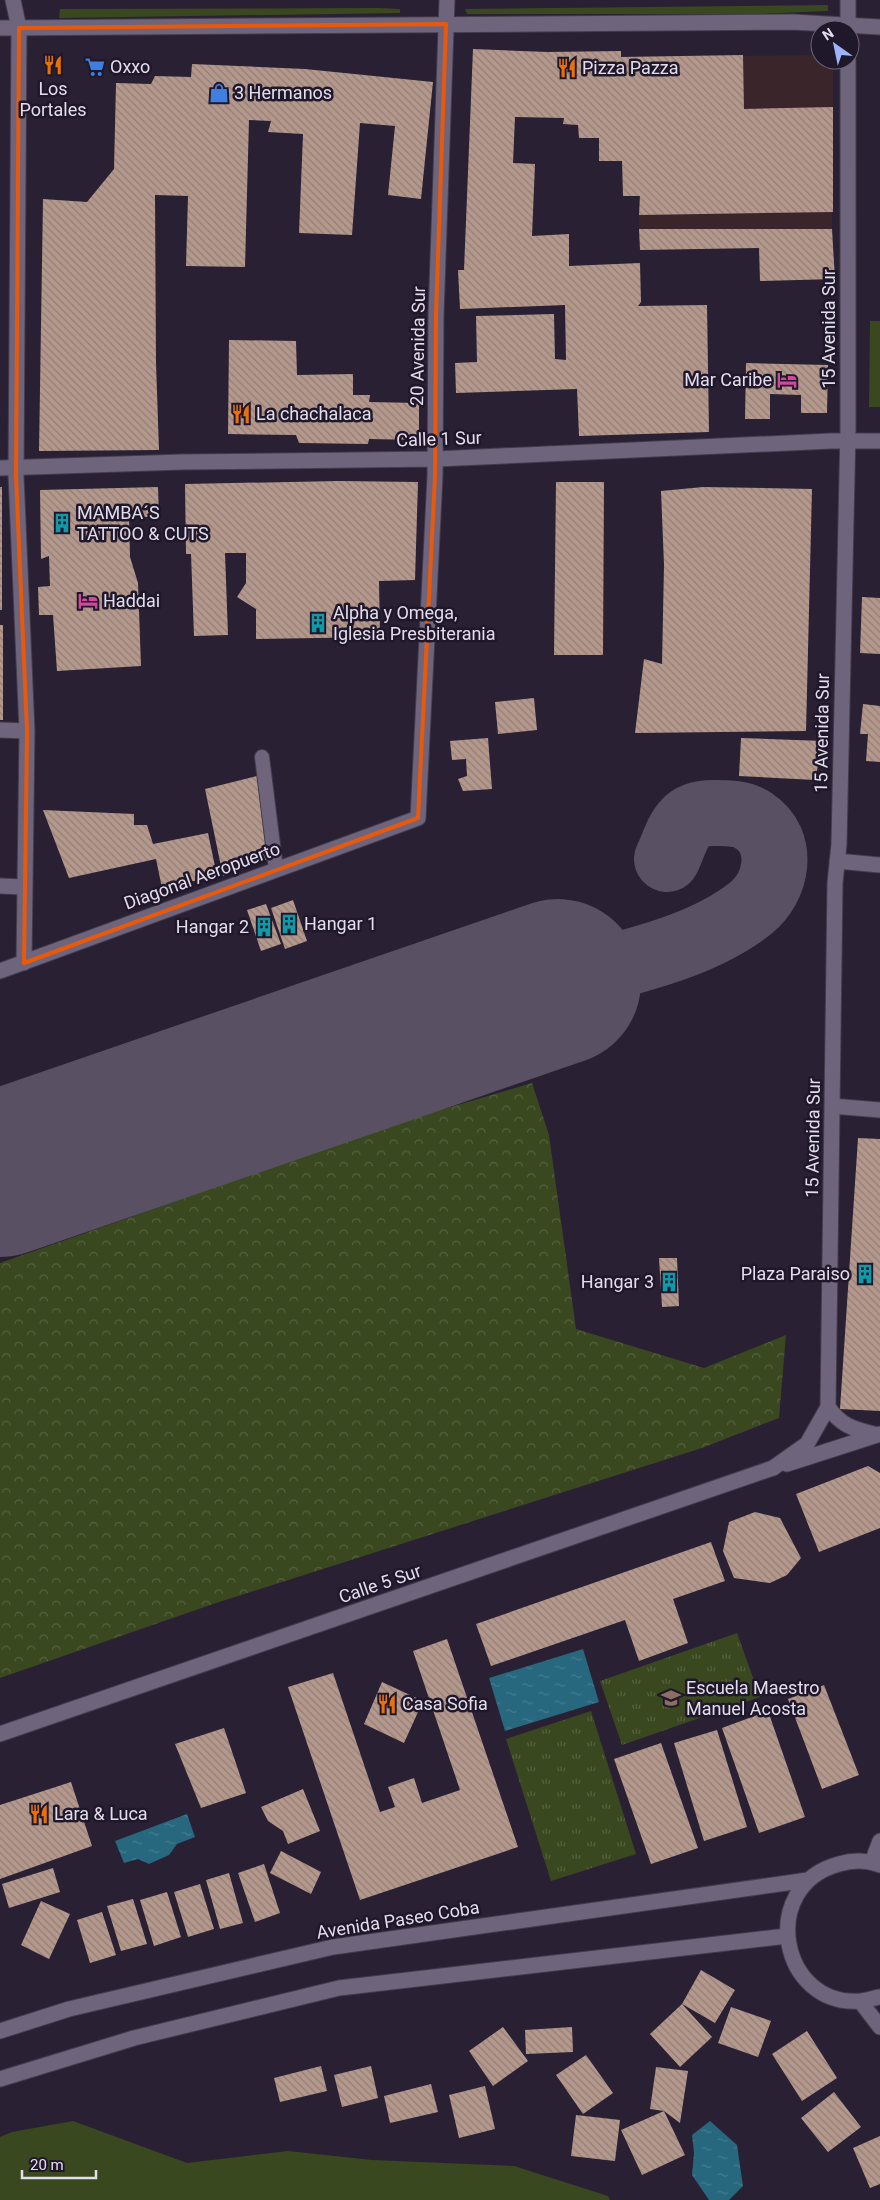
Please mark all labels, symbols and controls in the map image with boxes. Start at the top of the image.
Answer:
north arrow [810,20,860,70]
text: N [819,25,836,44]
restaurant icon: Los Portales [42,54,64,76]
supermarket icon: Oxxo [84,56,106,78]
place label: Oxxo [110,56,150,77]
restaurant icon: Pizza Pazza [556,57,578,79]
place label: Pizza Pazza [582,57,679,78]
place label: Los Portales [20,78,86,120]
shop icon: 3 Hermanos [208,82,230,104]
place label: 3 Hermanos [234,82,332,103]
street label: 15 Avenida Sur [818,269,839,389]
street label: 20 Avenida Sur [406,286,429,406]
place label: Mar Caribe [684,369,772,390]
hotel icon: Mar Caribe [776,369,798,391]
restaurant icon: La chachalaca [230,403,252,425]
place label: La chachalaca [256,403,372,424]
street label: Calle 1 Sur [396,427,482,450]
place label: MAMBA´S TATTOO & CUTS [77,502,209,544]
building icon: MAMBA´S TATTOO & CUTS [51,512,73,534]
hotel icon: Haddai [77,590,99,612]
place label: Haddai [103,590,160,611]
place label: Alpha y Omega, Iglesia Presbiterania [333,602,496,644]
building icon: Alpha y Omega, Iglesia Presbiterania [307,612,329,634]
street label: 15 Avenida Sur [810,673,833,793]
street label: Diagonal Aeropuerto [121,838,283,914]
building icon: Hangar 1 [278,913,300,935]
place label: Hangar 1 [304,913,377,934]
place label: Hangar 2 [176,916,249,937]
building icon: Hangar 2 [253,916,275,938]
street label: 15 Avenida Sur [801,1078,824,1198]
place label: Plaza Paraiso [741,1263,850,1284]
building icon: Plaza Paraiso [854,1263,876,1285]
place label: Hangar 3 [581,1271,654,1292]
building icon: Hangar 3 [658,1271,680,1293]
street label: Calle 5 Sur [336,1560,424,1607]
place label: Escuela Maestro Manuel Acosta [686,1677,819,1719]
school or university icon: Escuela Maestro Manuel Acosta [660,1687,682,1709]
restaurant icon: Casa Sofia [376,1693,398,1715]
place label: Casa Sofia [402,1693,488,1714]
restaurant icon: Lara & Luca [28,1803,50,1825]
place label: Lara & Luca [54,1803,148,1824]
street label: Avenida Paseo Coba [315,1896,481,1943]
scale bar [22,2148,96,2180]
text: 20 m [30,2156,64,2174]

